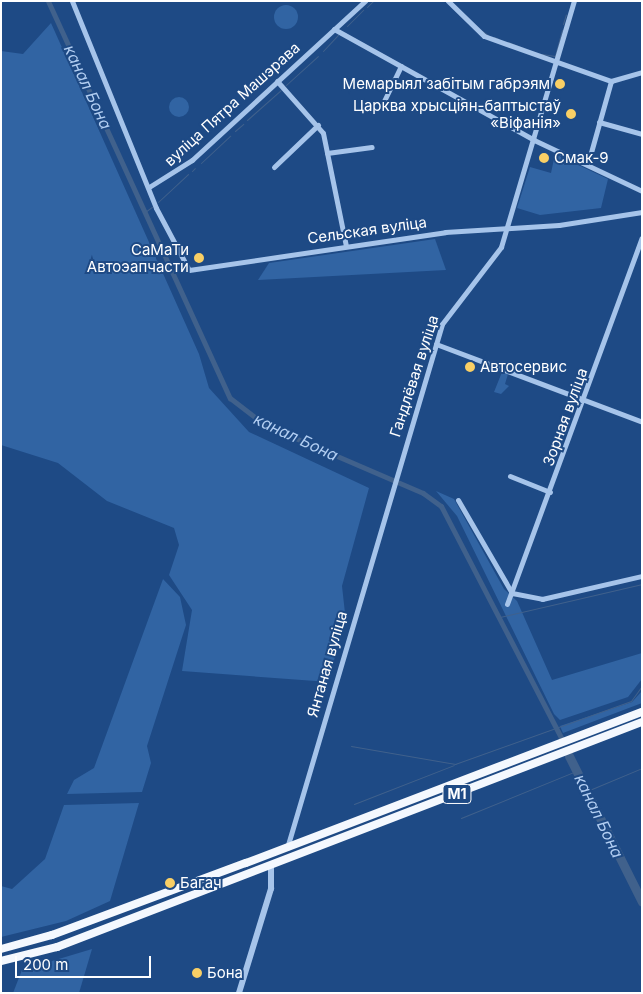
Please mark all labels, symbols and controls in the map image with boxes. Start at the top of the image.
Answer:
street label: вуліца Пятра Машэрава [161,38,303,170]
water label: канал Бона [60,42,116,132]
place label: Мемарыял забітым габрэям [343,75,550,93]
marker: Мемарыял забітым габрэям [554,78,566,90]
place label: Царква хрысціян-баптыстаў «Віфанія» [353,96,561,131]
marker: Царква хрысціян-баптыстаў «Віфанія» [565,108,577,120]
place label: Смак-9 [554,149,609,167]
marker: Смак-9 [538,152,550,164]
street label: Сельская вуліца [306,213,428,247]
place label: СаМаТи Автоэапчасти [87,240,189,275]
marker: СаМаТи Автоэапчасти [193,252,205,264]
street label: Гандлёвая вуліца [386,313,442,439]
place label: Автосервис [480,358,567,376]
marker: Автосервис [464,361,476,373]
street label: Зорная вуліца [539,365,591,469]
water label: канал Бона [251,409,341,465]
street label: Янтаная вуліца [303,609,351,719]
water label: канал Бона [570,771,628,861]
road number: М1 [442,782,472,806]
place label: Багач [180,874,222,892]
marker: Багач [164,877,176,889]
scale bar [18,946,154,978]
text: 200 m [23,955,68,974]
place label: Бона [207,964,243,982]
marker: Бона [191,967,203,979]

